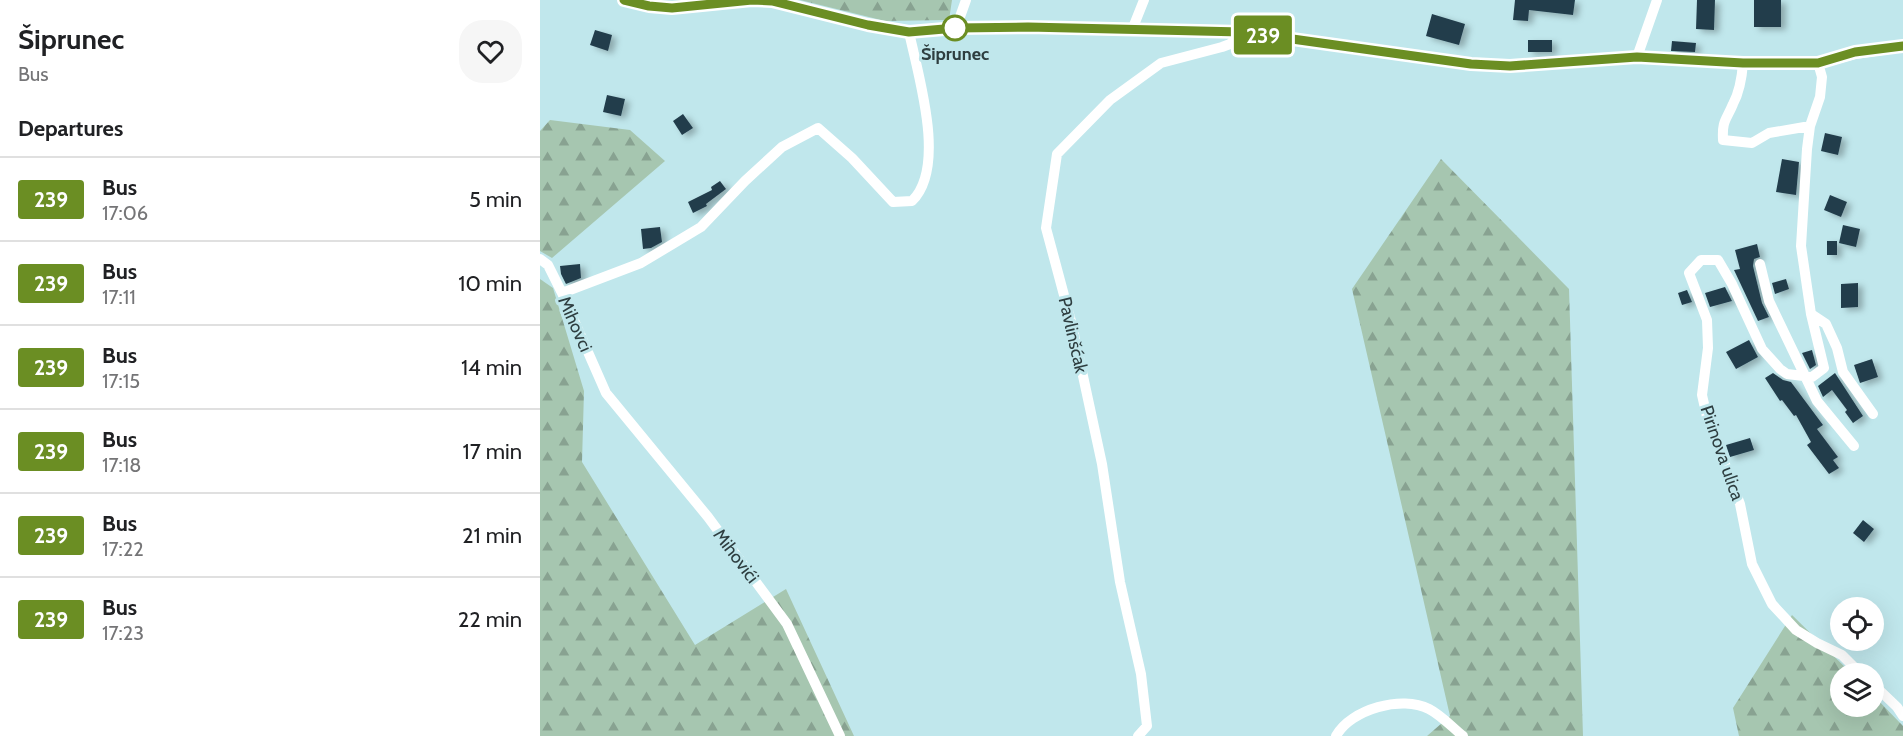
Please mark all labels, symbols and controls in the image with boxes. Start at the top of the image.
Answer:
marker: Šiprunec [942,15,968,41]
line badge: 239 [1228,15,1298,54]
button: heart [459,20,522,83]
text: Šiprunec [18,22,124,56]
text: 239 [1246,23,1280,48]
place label: Šiprunec [921,43,989,65]
text: Bus [18,62,49,86]
text: Departures [18,115,123,142]
text: Bus [102,174,137,201]
text: 5 min [469,186,522,213]
text: 239 [34,187,68,212]
text: 17:06 [102,201,148,225]
text: Bus [102,258,137,285]
text: 10 min [458,270,522,297]
text: 239 [34,271,68,296]
text: 17:11 [102,285,136,309]
street label: Mihovci [553,293,597,355]
street label: Pavlinšćak [1054,295,1093,376]
text: Bus [102,342,137,369]
text: 14 min [461,354,522,381]
text: 239 [34,355,68,380]
text: 17:15 [102,369,140,393]
street label: Pirinova ulica [1695,403,1749,504]
text: Bus [102,426,137,453]
text: 17 min [463,438,522,465]
text: 239 [34,439,68,464]
text: 17:18 [102,453,141,477]
text: Bus [102,510,137,537]
text: 21 min [462,522,522,549]
text: 239 [34,523,68,548]
street label: Mihovići [708,524,764,588]
text: 17:22 [102,537,144,561]
text: Bus [102,594,137,621]
map controls [1830,597,1884,717]
button: locate [1830,597,1884,651]
text: 22 min [458,606,522,633]
text: 239 [34,607,68,632]
text: 17:23 [102,621,144,645]
button: layers [1830,663,1884,717]

